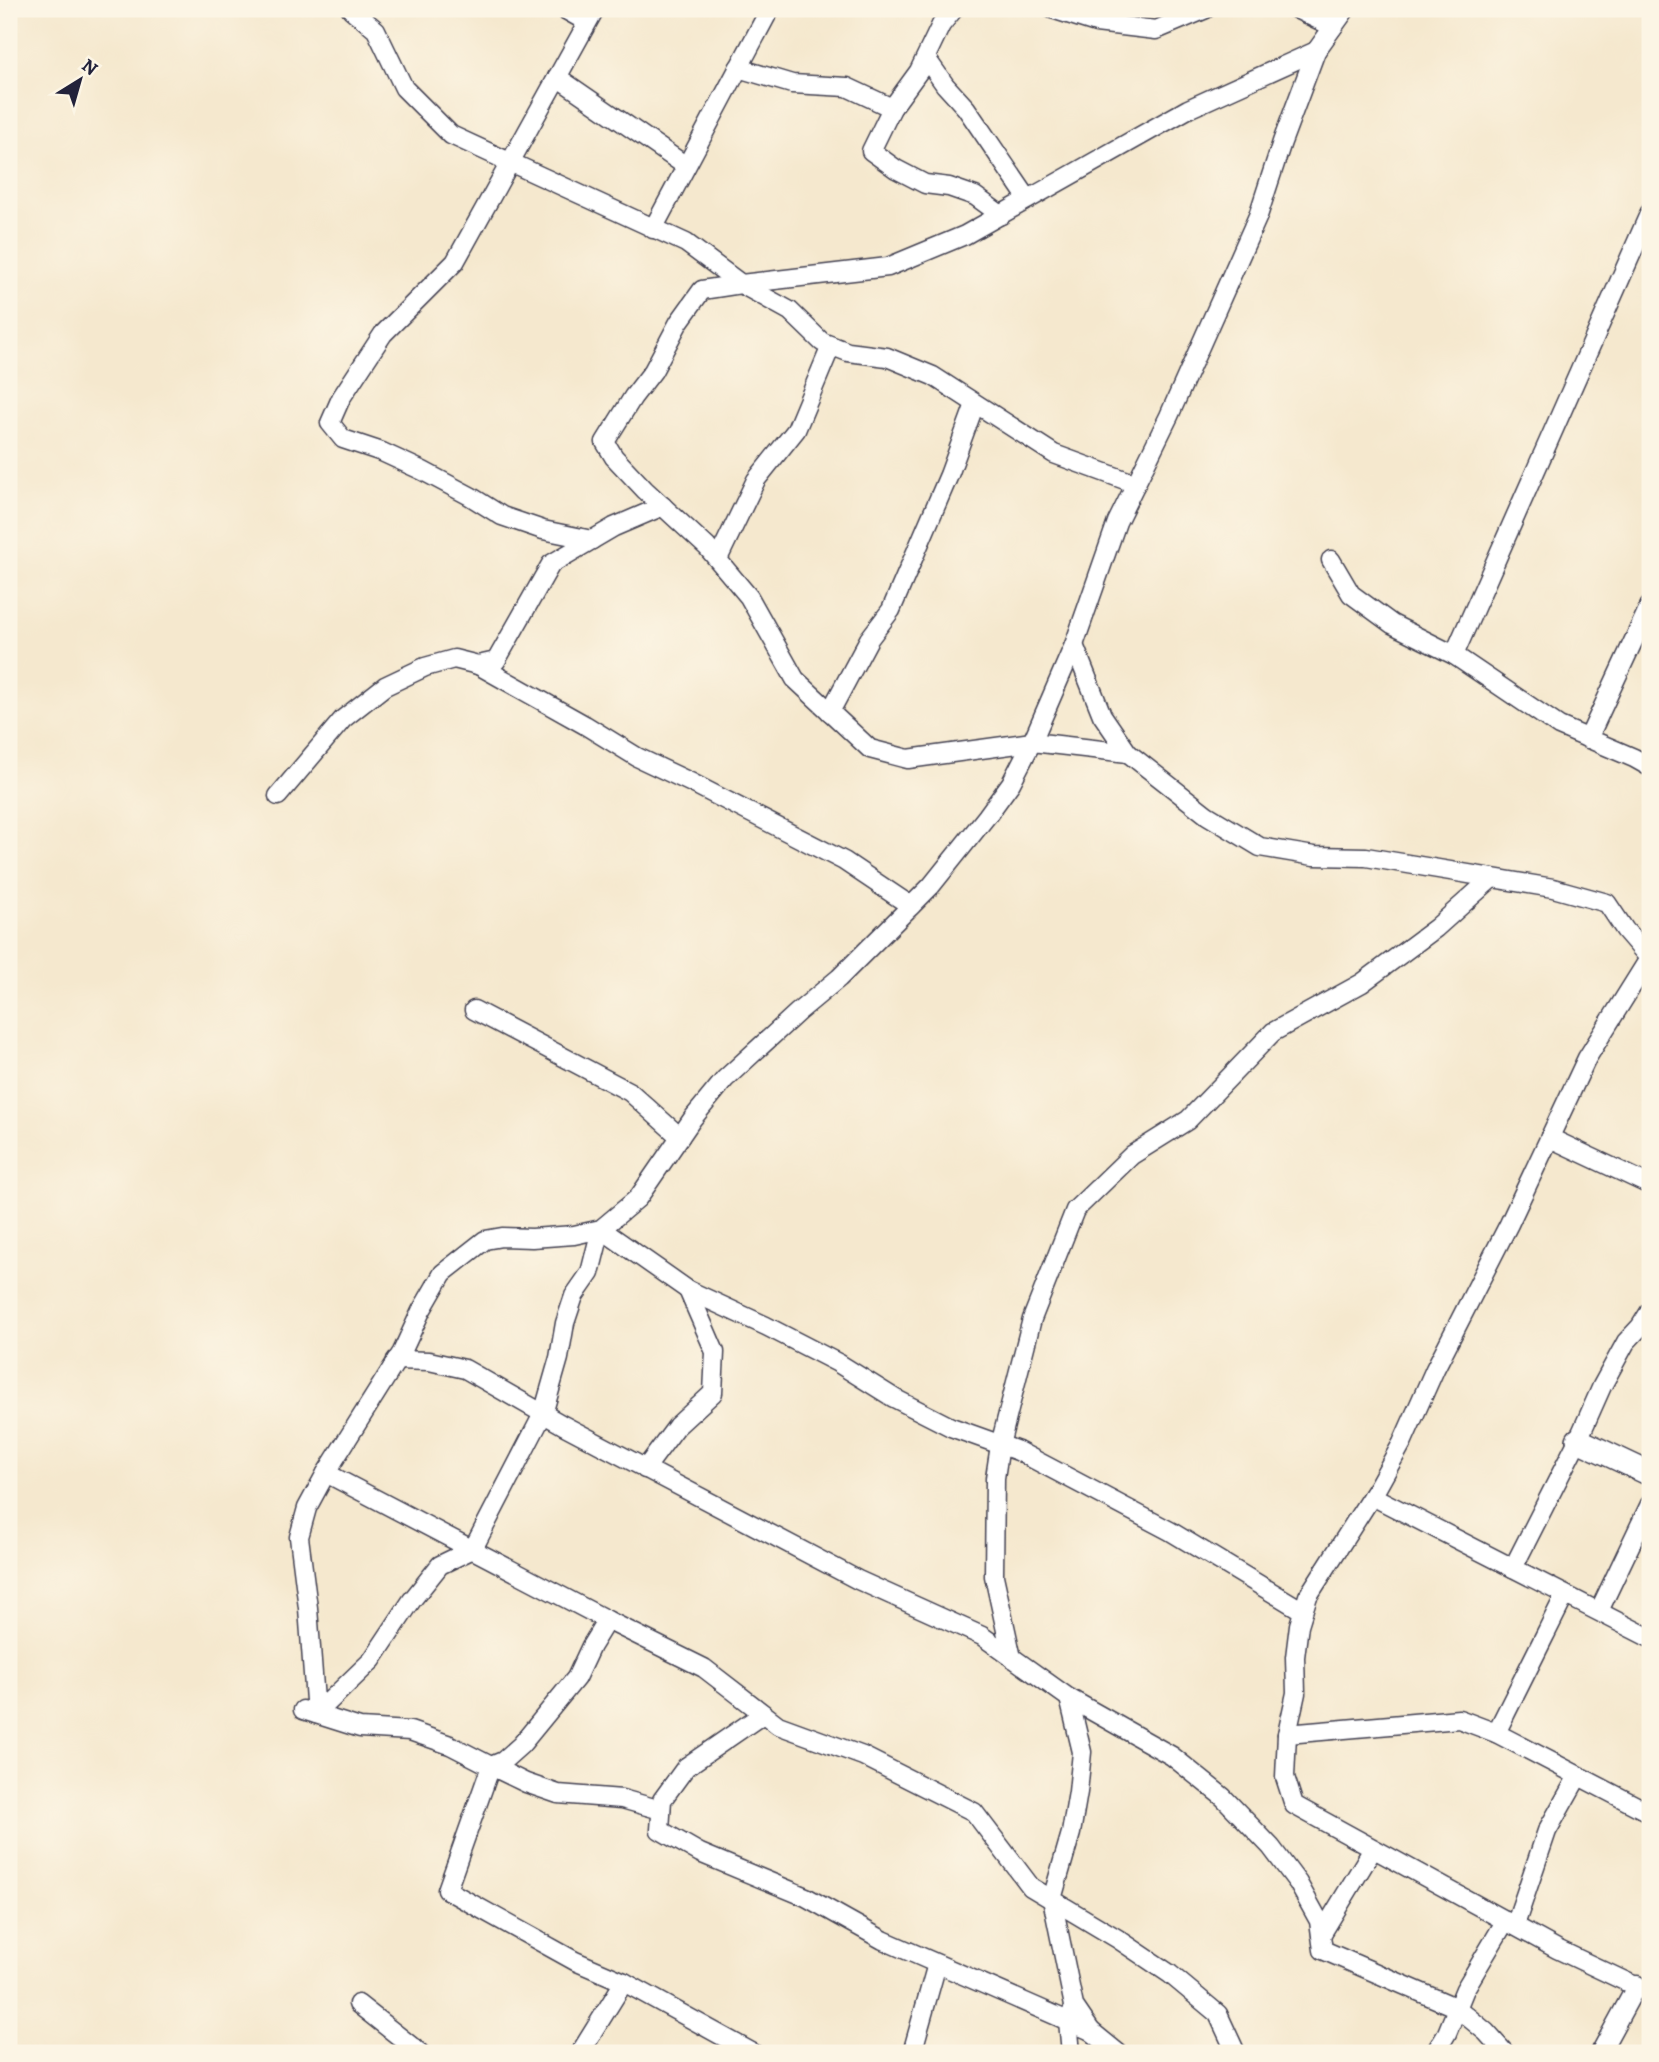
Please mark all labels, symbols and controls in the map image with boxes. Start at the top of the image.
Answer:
north arrow [46,46,116,116]
text: N [76,53,103,82]

